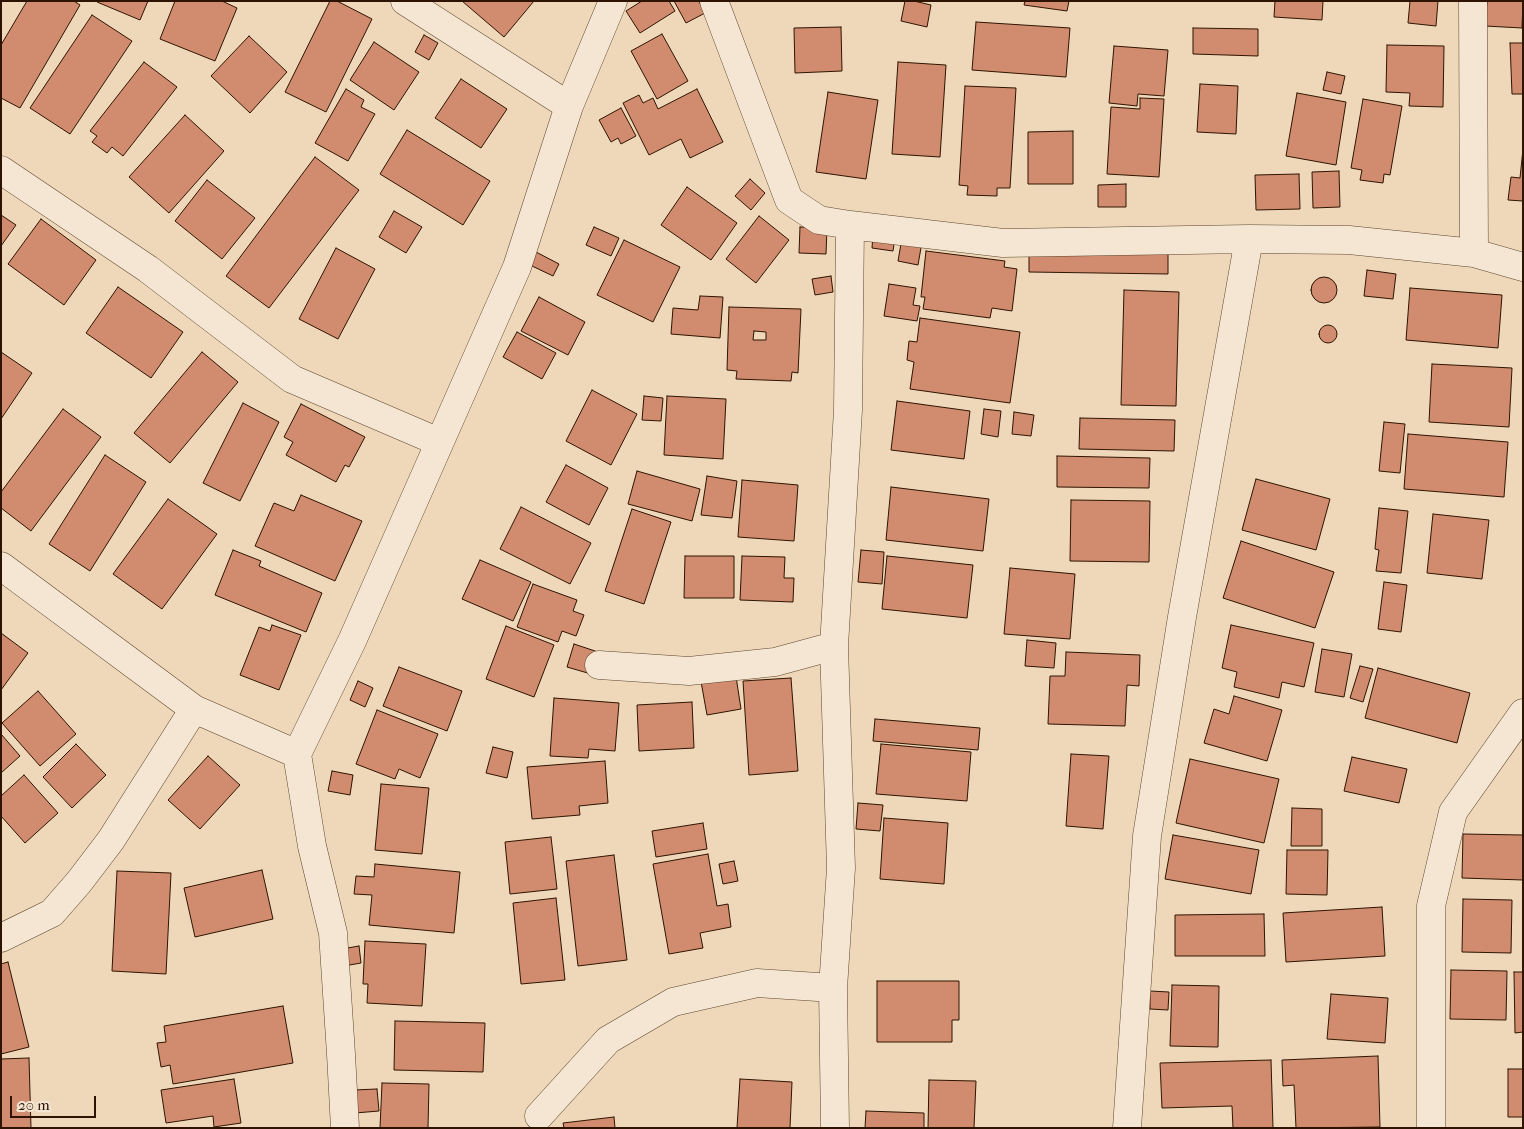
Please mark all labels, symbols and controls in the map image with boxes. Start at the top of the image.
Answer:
scale bar [12,1086,99,1118]
text: 20 m [18,1096,50,1114]

